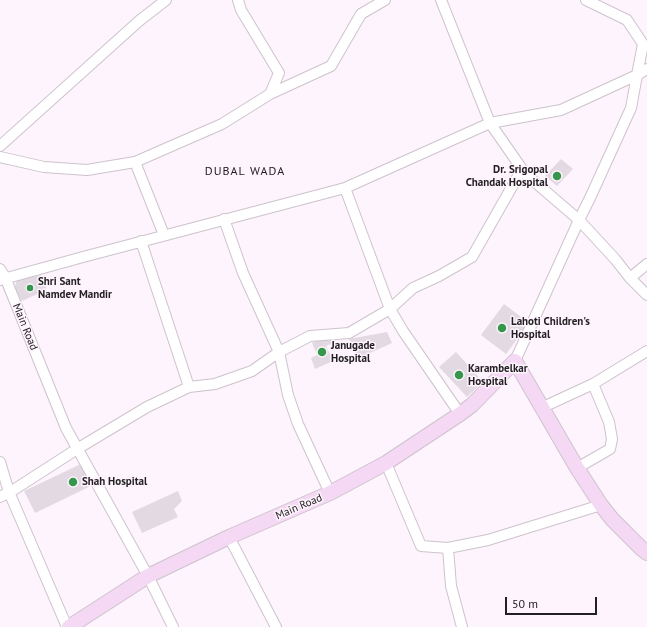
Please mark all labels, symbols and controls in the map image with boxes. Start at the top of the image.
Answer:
place label: Dr. Srigopal Chandak Hospital [466,163,548,189]
district label: DUBAL WADA [205,165,285,179]
marker: Dr. Srigopal Chandak Hospital [551,170,563,182]
place label: Shri Sant Namdev Mandir [38,275,112,301]
marker: Shri Sant Namdev Mandir [25,283,35,293]
street label: Main Road [10,302,40,352]
place label: Lahoti Children's Hospital [511,315,590,341]
marker: Lahoti Children's Hospital [496,322,508,334]
place label: Janugade Hospital [331,339,375,365]
marker: Janugade Hospital [316,346,328,358]
place label: Karambelkar Hospital [468,362,528,388]
marker: Karambelkar Hospital [453,369,465,381]
place label: Shah Hospital [82,475,147,489]
marker: Shah Hospital [67,476,79,488]
street label: Main Road [274,491,324,523]
scale bar [507,589,599,615]
text: 50 m [512,596,538,611]

